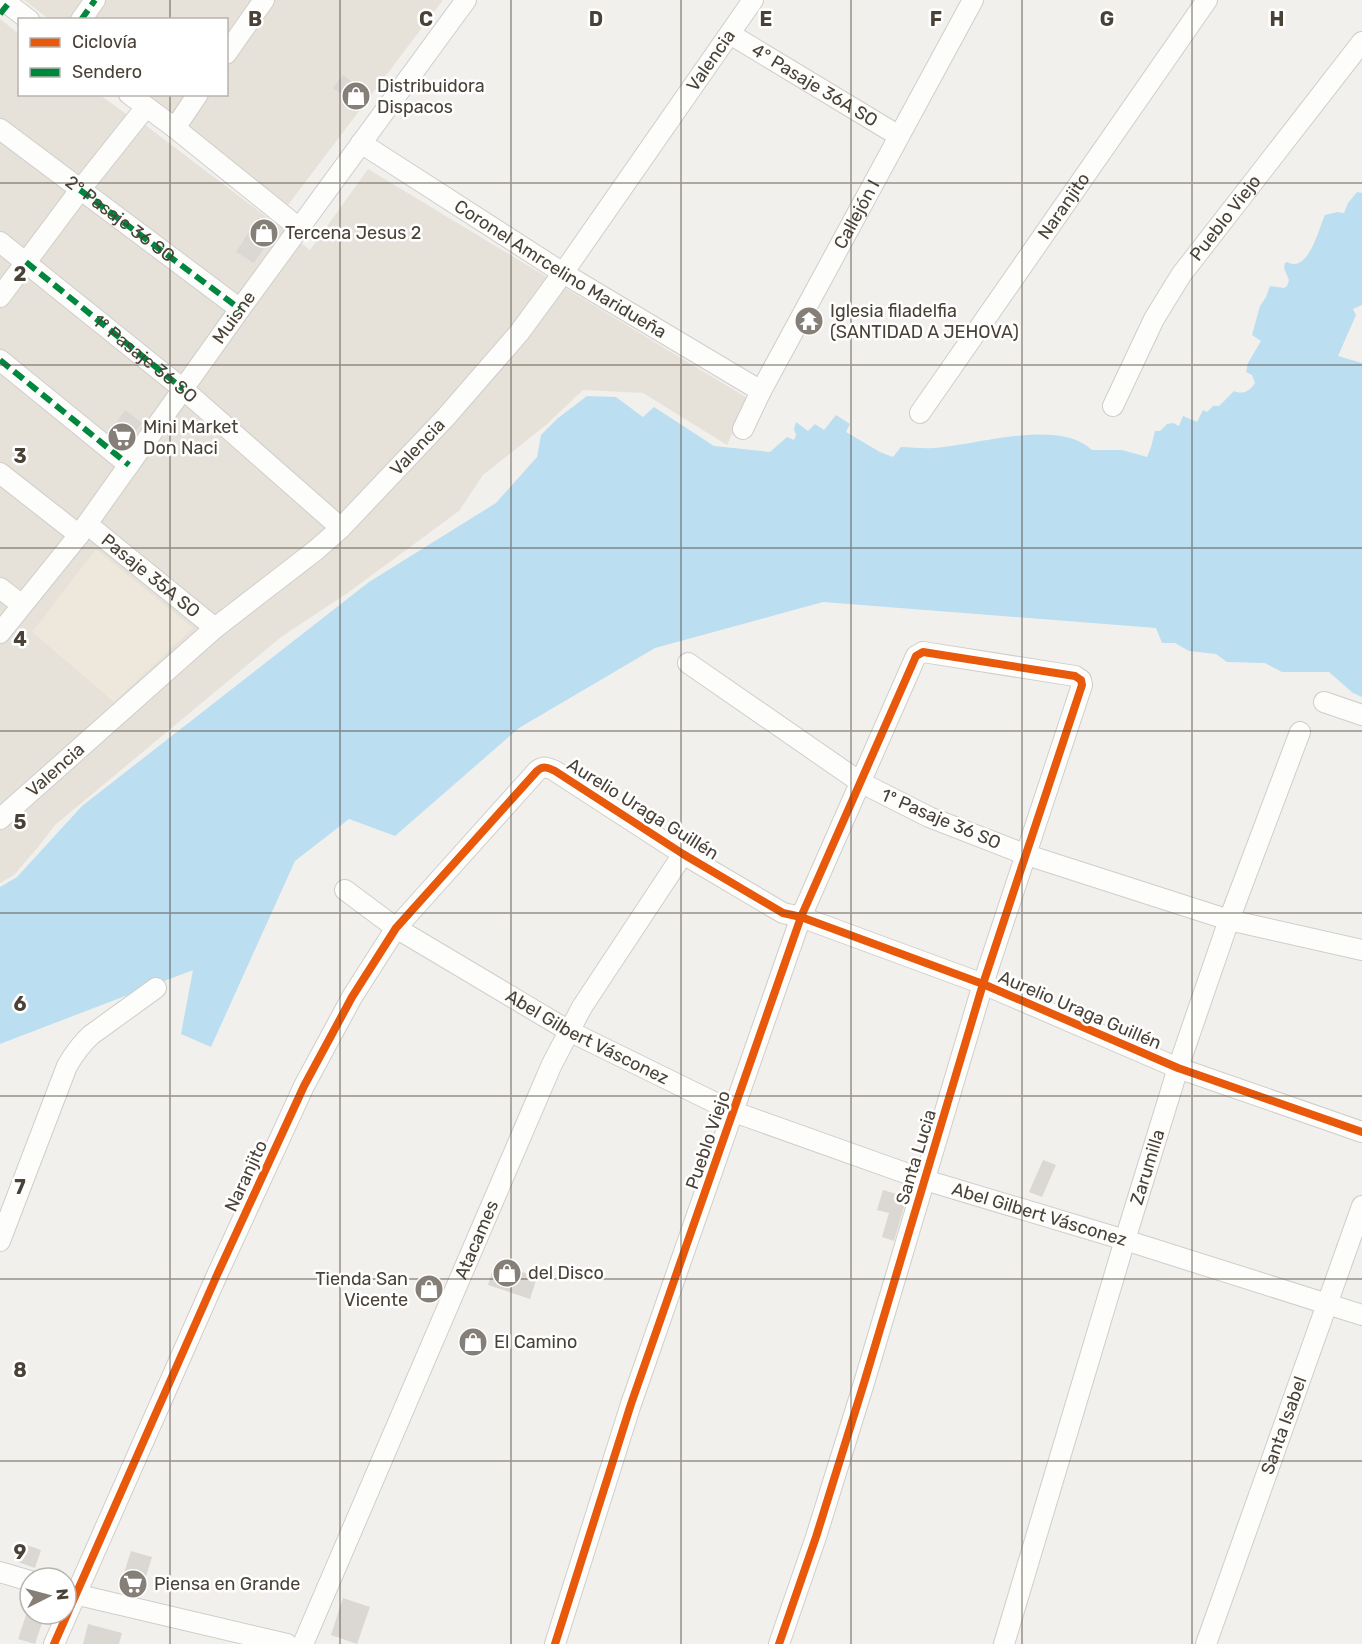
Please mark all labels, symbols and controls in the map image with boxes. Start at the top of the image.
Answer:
text: B [248,7,262,31]
text: C [419,7,433,31]
text: D [589,7,603,31]
text: E [760,7,772,31]
text: F [930,7,942,31]
text: G [1100,7,1114,31]
text: H [1270,7,1284,31]
legend [18,18,228,96]
street label: Valencia [682,25,740,96]
text: Ciclovía [72,31,137,53]
street label: 4° Pasaje 36A SO [748,39,882,132]
text: Sendero [72,61,142,83]
place label: Distribuidora Dispacos [377,75,485,118]
shop icon: Distribuidora Dispacos [340,80,372,112]
street label: Naranjito [1033,168,1095,244]
street label: 2° Pasaje 36 SO [61,171,179,267]
street label: Pueblo Viejo [1185,171,1266,265]
street label: Callejón I [829,176,885,253]
street label: Coronel Amrcelino Maridueña [450,195,671,343]
shop icon: Tercena Jesus 2 [248,217,280,249]
place label: Tercena Jesus 2 [285,222,421,244]
text: 2 [14,262,27,286]
street label: Muisne [208,287,260,348]
place label: Iglesia filadelfia (SANTIDAD A JEHOVA) [830,300,1019,343]
temple icon: Iglesia filadelfia (SANTIDAD A JEHOVA) [793,305,825,337]
street label: 1° Pasaje 36 SO [88,310,202,407]
street label: Valencia [385,414,450,480]
place label: Mini Market Don Naci [143,416,238,459]
supermarket icon: Mini Market Don Naci [106,421,138,453]
text: 3 [13,444,27,468]
street label: Pasaje 35A SO [97,529,204,622]
text: 4 [13,627,27,651]
street label: Valencia [22,738,89,801]
street label: Aurelio Uraga Guillén [563,753,723,865]
street label: 1º Pasaje 36 SO [878,784,1004,854]
text: 5 [14,810,27,834]
street label: Aurelio Uraga Guillén [995,966,1165,1054]
street label: Abel Gilbert Vásconez [502,985,672,1089]
text: 6 [13,992,27,1016]
street label: Pueblo Viejo [681,1088,735,1192]
street label: Santa Lucia [891,1107,941,1207]
street label: Zarumilla [1126,1127,1169,1207]
street label: Naranjito [220,1137,272,1215]
text: 7 [14,1175,26,1199]
street label: Abel Gilbert Vásconez [949,1178,1130,1251]
street label: Atacames [450,1197,503,1282]
shop icon: del Disco [491,1257,523,1289]
place label: del Disco [528,1262,604,1284]
place label: Tienda San Vicente [315,1268,408,1311]
shop icon: Tienda San Vicente [413,1273,445,1305]
shop icon: El Camino [457,1326,489,1358]
place label: El Camino [494,1331,577,1353]
text: 8 [13,1358,27,1382]
street label: Santa Isabel [1256,1373,1311,1477]
text: 9 [14,1540,27,1564]
north arrow [18,1566,78,1626]
supermarket icon: Piensa en Grande [117,1568,149,1600]
place label: Piensa en Grande [154,1573,300,1595]
text: N [52,1588,72,1601]

